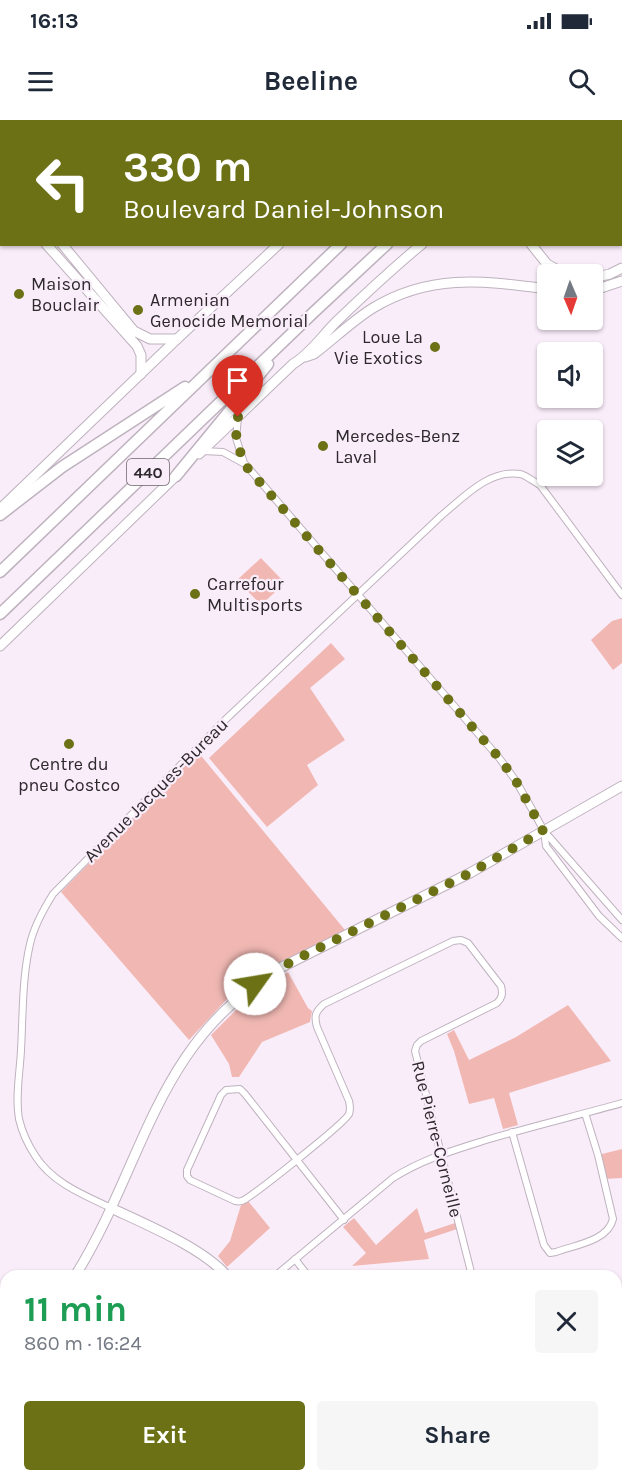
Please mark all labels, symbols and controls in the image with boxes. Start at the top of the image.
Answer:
text: 16:13 [30,8,79,34]
icon: menu [24,65,57,98]
text: Beeline [264,65,358,97]
icon: search [565,65,598,98]
text: 330 m [123,142,252,192]
icon: left [24,144,102,222]
text: Boulevard Daniel-Johnson [123,193,444,225]
north arrow [537,264,603,330]
map controls [537,264,603,486]
place label: Maison Bouclair [31,273,100,316]
marker: Maison Bouclair [12,287,26,301]
place label: Armenian Genocide Memorial [150,289,308,332]
marker: Armenian Genocide Memorial [131,303,145,317]
place label: Loue La Vie Exotics [334,326,423,369]
marker: Loue La Vie Exotics [428,340,442,354]
button: sound [537,342,603,408]
pin [212,355,263,417]
icon: arrive [221,364,254,397]
button: layers [537,420,603,486]
place label: Mercedes-Benz Laval [335,425,460,468]
marker: Mercedes-Benz Laval [316,439,330,453]
road number: 440 [127,459,169,485]
place label: Carrefour Multisports [207,573,303,616]
marker: Carrefour Multisports [188,587,202,601]
street label: Avenue Jacques-Bureau [79,713,233,867]
marker: Centre du pneu Costco [62,737,76,751]
place label: Centre du pneu Costco [18,753,120,796]
position arrow [223,952,287,1016]
street label: Rue Pierre-Corneille [407,1058,467,1220]
text: 11 min [24,1288,127,1330]
button: close [535,1290,598,1353]
text: 860 m · 16:24 [24,1332,142,1355]
button: Exit [24,1401,305,1470]
button: Share [317,1401,598,1470]

